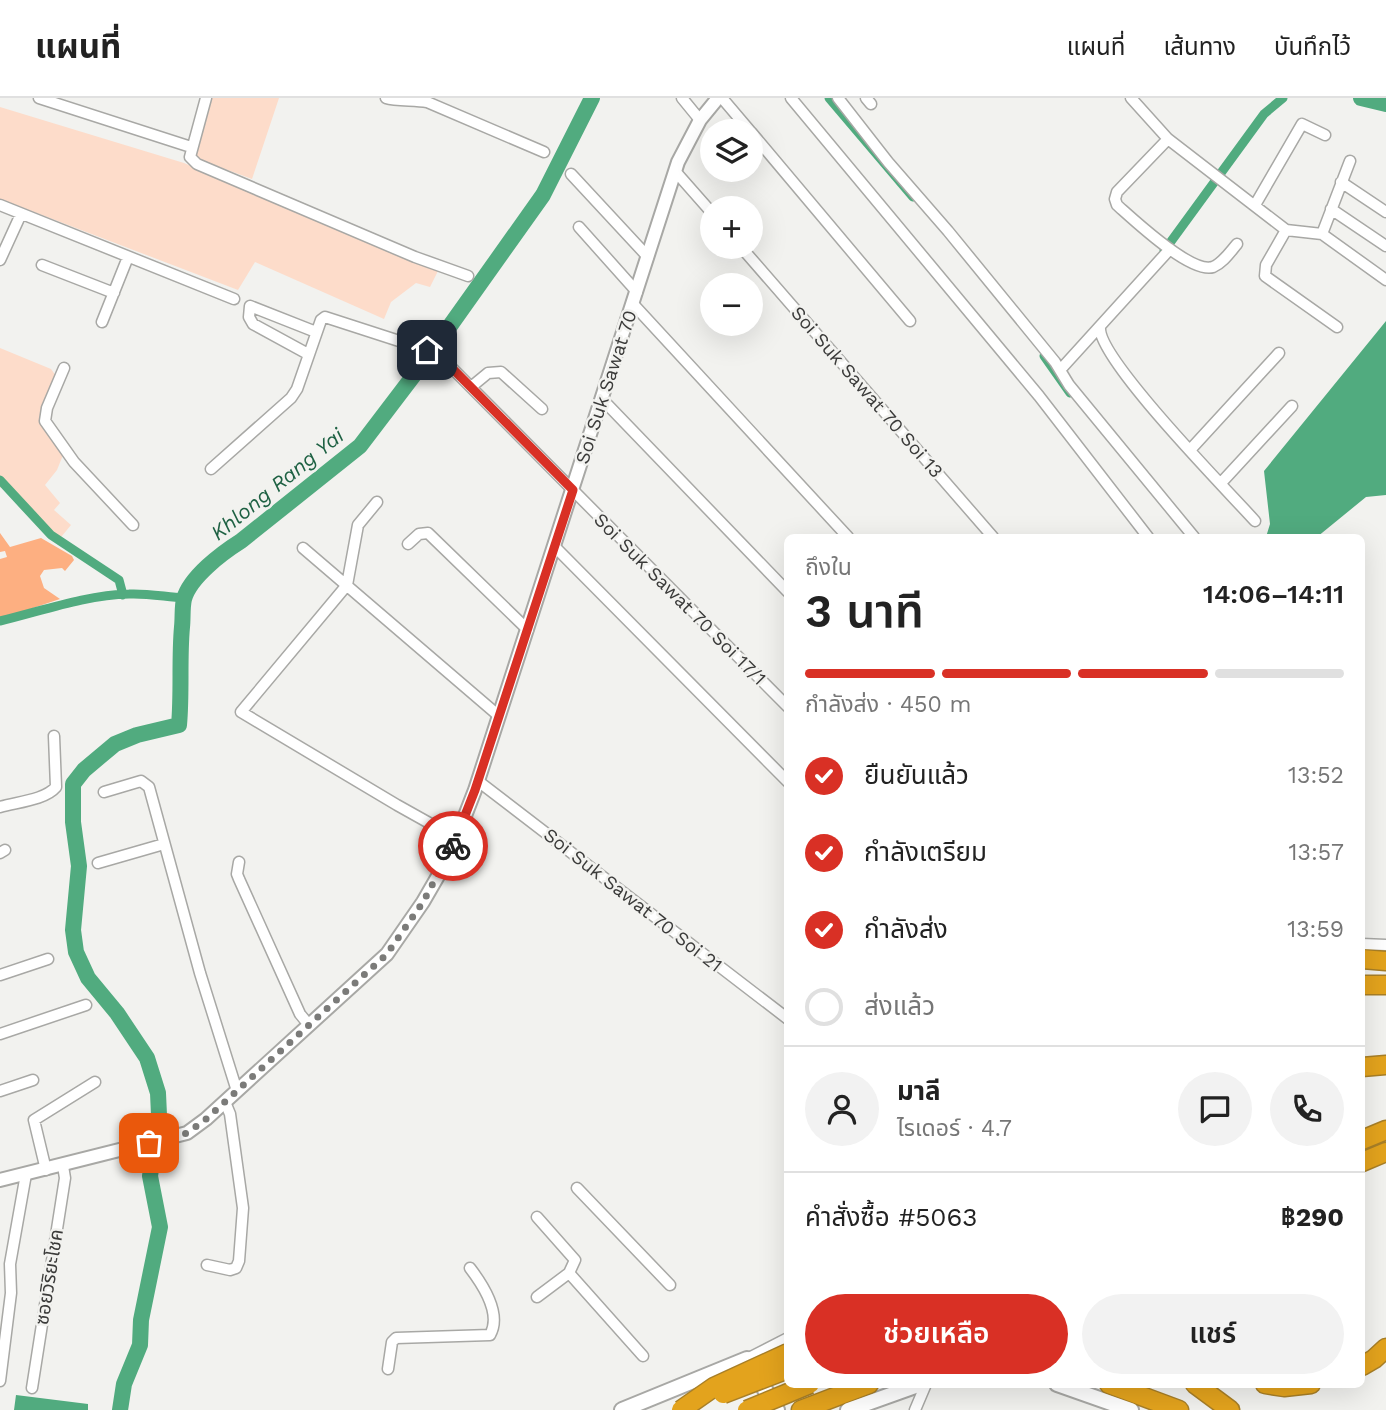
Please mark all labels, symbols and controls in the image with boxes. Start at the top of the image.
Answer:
text: แผนที่ [35,27,121,66]
text: แผนที่ [1067,33,1125,61]
text: เส้นทาง [1163,33,1236,61]
text: บันทึกไว้ [1274,33,1351,61]
map controls [700,119,763,336]
button: layers [700,119,763,182]
button: + [700,196,763,259]
button: − [700,273,763,336]
street label: Soi Suk Sawat 70 Soi 13 [786,302,948,482]
street label: Soi Suk Sawat 70 [570,307,642,467]
pin [397,320,457,380]
icon: home [408,331,446,369]
water label: Khlong Rang Yai [205,422,349,545]
street label: Soi Suk Sawat 70 Soi 17/1 [589,508,771,690]
text: ถึงใน [805,554,852,581]
text: 14:06–14:11 [1203,579,1344,609]
text: 3 นาที [805,584,924,638]
text: กำลังส่ง · 450 m [805,691,972,718]
icon: check [805,757,843,795]
text: ยืนยันแล้ว [864,760,969,790]
text: 13:52 [1288,762,1344,789]
courier [418,811,488,881]
street label: Soi Suk Sawat 70 Soi 21 [539,823,727,977]
icon: bike [434,827,472,865]
icon: check [805,834,843,872]
text: กำลังเตรียม [864,837,987,867]
text: 13:57 [1289,839,1344,866]
icon: check [805,911,843,949]
text: กำลังส่ง [864,914,948,944]
text: 13:59 [1287,916,1344,943]
text: ส่งแล้ว [864,991,935,1021]
button: person [805,1072,879,1146]
button: chat [1178,1072,1252,1146]
button: phone [1270,1072,1344,1146]
text: มาลี [897,1076,941,1106]
pin [119,1113,179,1173]
text: ไรเดอร์ · 4.7 [897,1115,1012,1142]
icon: bag [130,1124,168,1162]
text: คำสั่งซื้อ #5063 [805,1202,977,1232]
text: ฿290 [1281,1202,1344,1232]
street label: ซอยวิริยะโชค [30,1227,68,1327]
button: ช่วยเหลือ [805,1294,1068,1374]
button: แชร์ [1082,1294,1344,1374]

